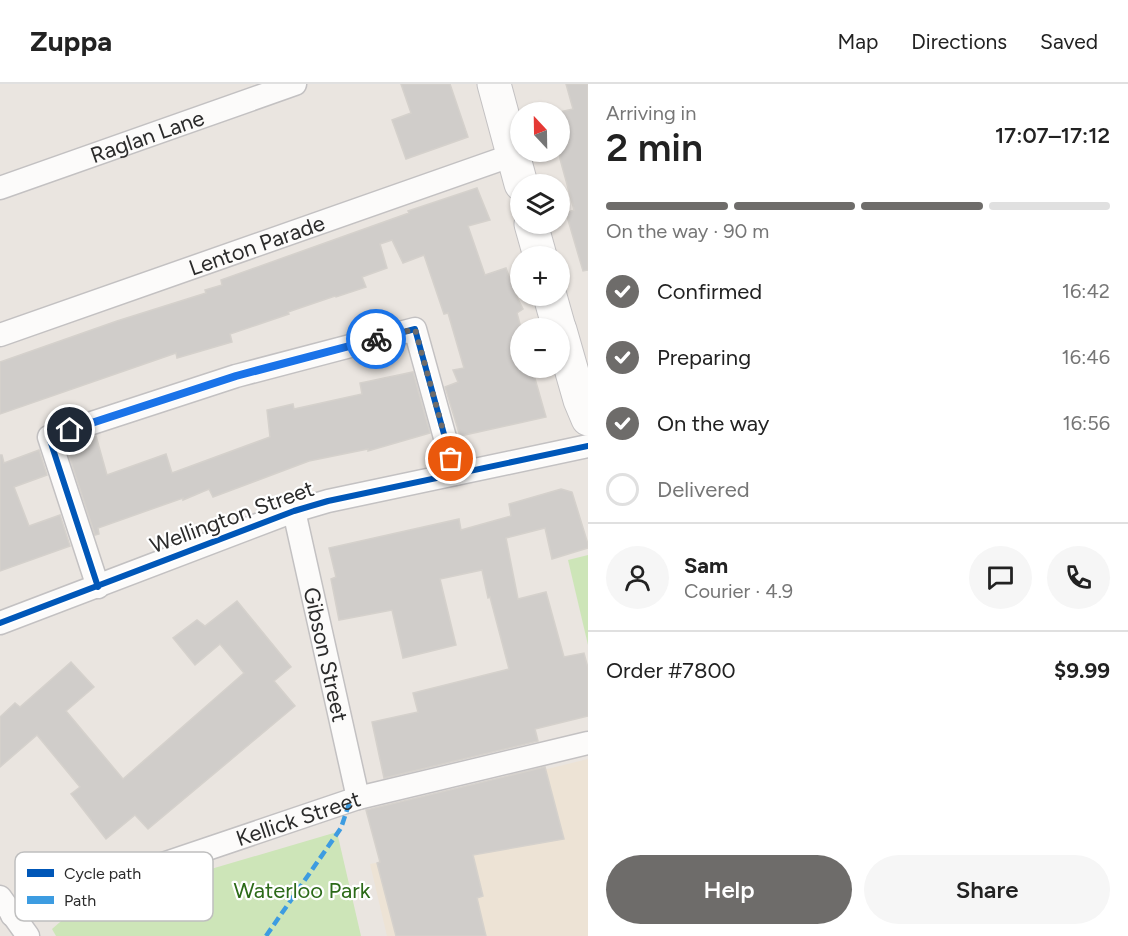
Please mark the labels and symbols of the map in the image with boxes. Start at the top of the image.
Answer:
north arrow [510,102,570,162]
street label: Raglan Lane [87,104,208,169]
street label: Lenton Parade [185,209,328,281]
courier [346,309,406,369]
pin [44,404,95,455]
pin [425,433,476,484]
street label: Wellington Street [146,475,318,559]
street label: Gibson Street [298,585,354,724]
street label: Kellick Street [232,785,364,852]
legend [15,852,213,921]
text: Cycle path [64,864,141,883]
park label: Waterloo Park [234,877,371,904]
text: Path [64,891,96,910]

